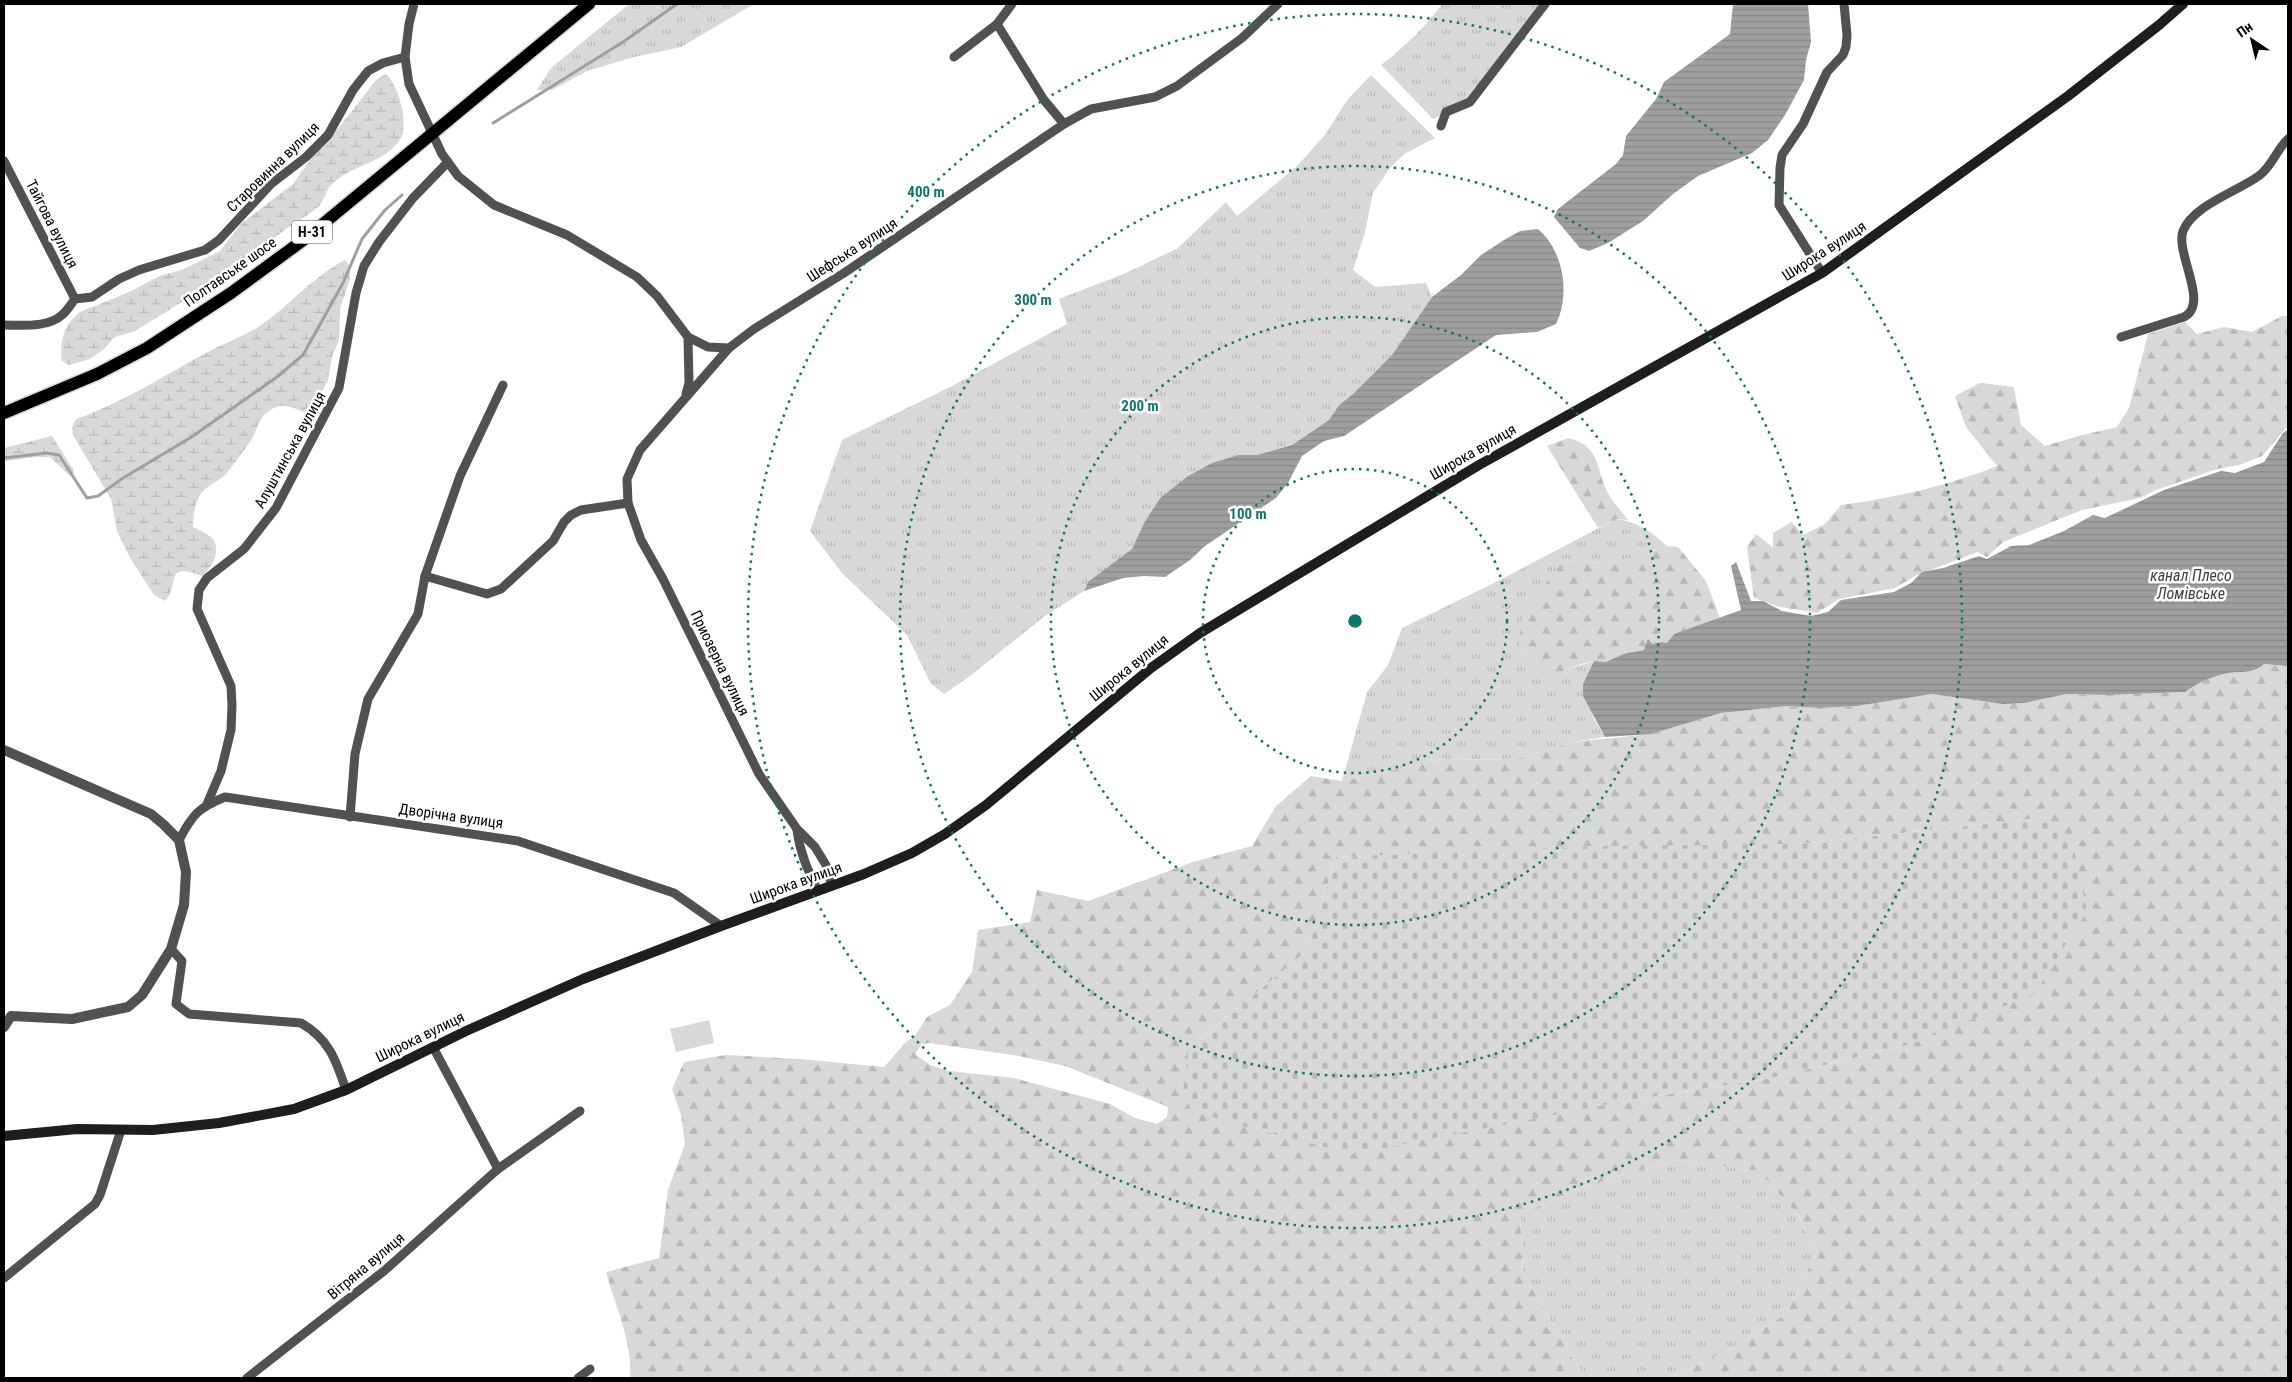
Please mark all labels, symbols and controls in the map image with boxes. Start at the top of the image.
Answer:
north arrow [2227,15,2277,65]
text: Пн [2234,18,2256,40]
street label: Старовинна вулиця [223,118,323,216]
street label: Тайгова вулиця [22,177,82,271]
text: 400 m [907,183,945,201]
street label: Шефська вулиця [803,214,901,286]
street label: Широка вулиця [1779,217,1869,285]
road number: Н-31 [292,220,332,243]
street label: Полтавське шосе [180,233,280,311]
text: 300 m [1014,291,1052,309]
street label: Алуштинська вулиця [250,388,330,512]
text: 200 m [1121,397,1159,415]
street label: Широка вулиця [1427,420,1519,484]
text: 100 m [1229,505,1267,523]
water label: канал Плесо Ломівське [2150,566,2232,603]
street label: Приозерна вулиця [687,607,753,719]
centre of rings [1346,612,1364,630]
street label: Широка вулиця [1086,631,1172,705]
street label: Дворічна вулиця [398,800,504,832]
street label: Широка вулиця [748,858,844,908]
street label: Широка вулиця [373,1008,467,1066]
street label: Вітряна вулиця [324,1229,408,1303]

